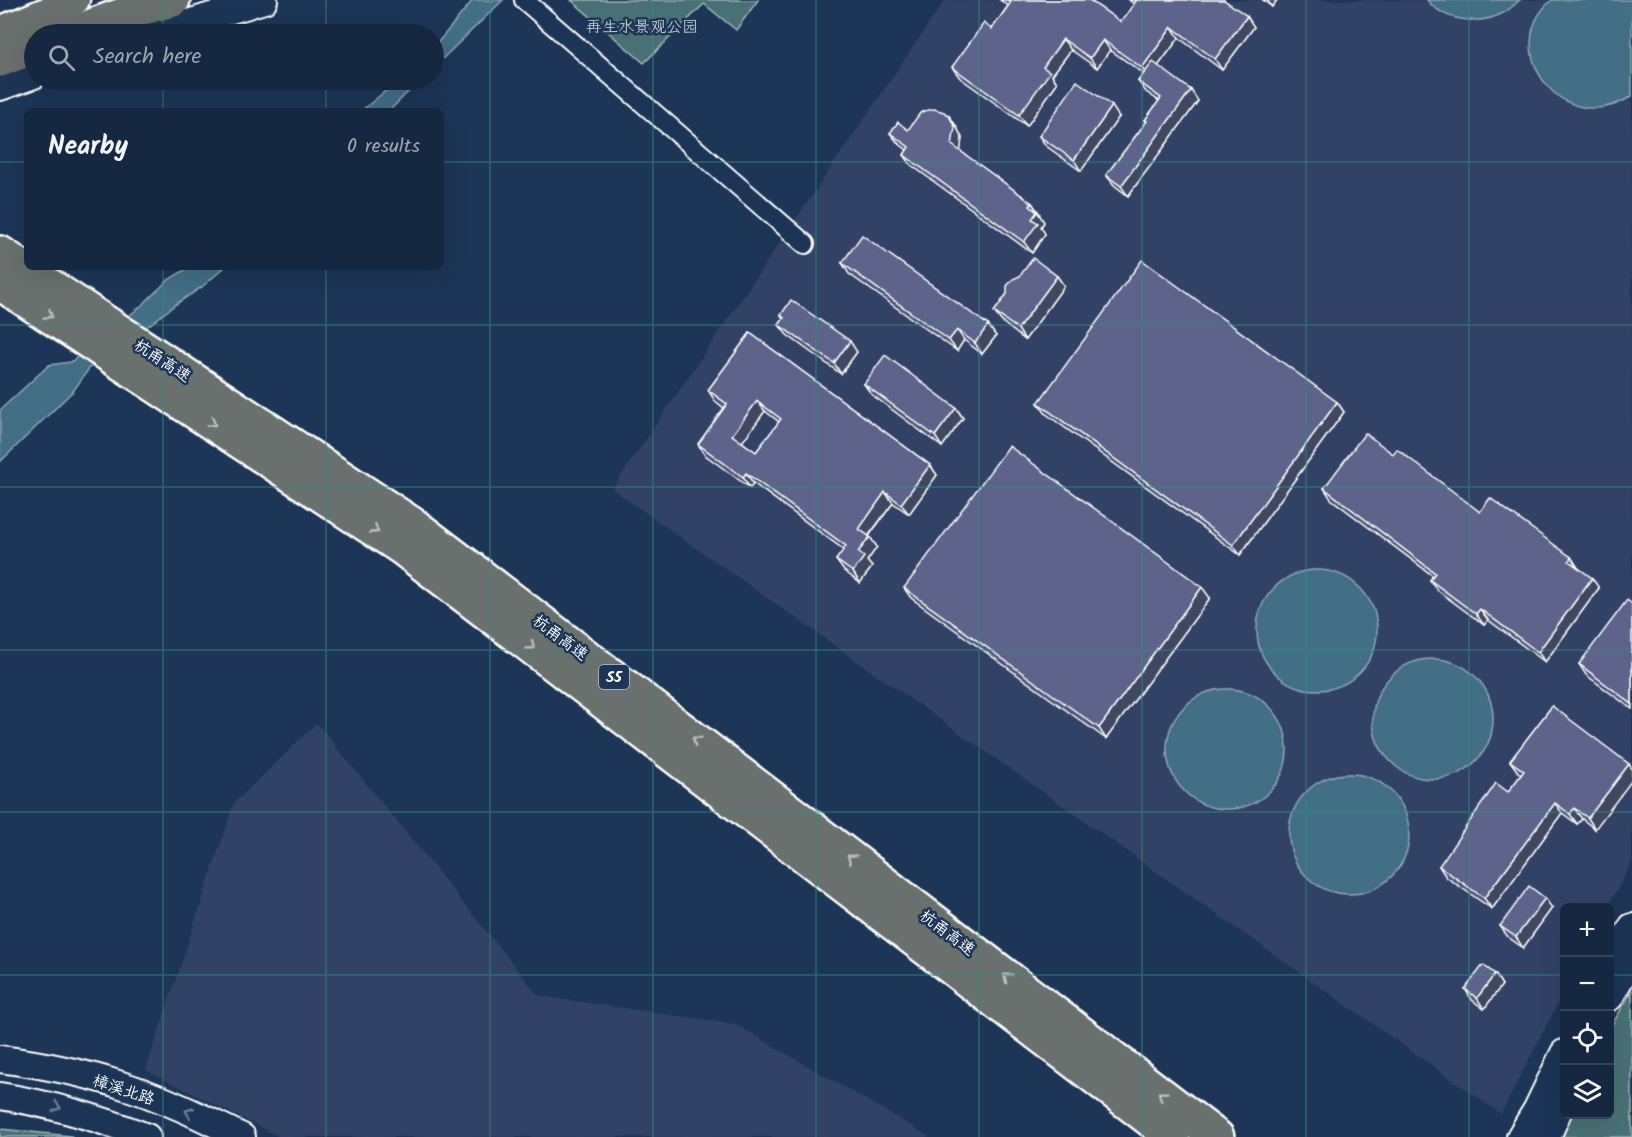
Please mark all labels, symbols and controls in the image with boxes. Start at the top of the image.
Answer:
park label: 再生水景观公园 [586,15,698,40]
search box [24,24,444,90]
text: Search here [93,40,201,75]
icon: search [45,41,78,74]
text: Nearby [48,126,128,168]
text: 0 results [347,131,420,163]
one-way arrow [43,308,53,320]
street label: 杭甬高速 [129,333,196,389]
one-way arrow [206,415,216,427]
one-way arrow [368,523,379,534]
street label: 杭甬高速 [527,609,593,667]
one-way arrow [524,639,535,650]
road number: S5 [599,665,629,689]
one-way arrow [692,737,703,748]
one-way arrow [847,855,858,866]
map controls [1560,903,1614,1119]
button: + [1560,903,1614,957]
street label: 杭甬高速 [914,904,980,962]
button: − [1560,957,1614,1011]
one-way arrow [1002,973,1013,984]
button: locate [1560,1011,1614,1065]
button: layers [1560,1065,1614,1119]
street label: 樟溪北路 [89,1069,158,1112]
one-way arrow [1157,1091,1168,1102]
one-way arrow [51,1100,62,1112]
one-way arrow [184,1107,195,1119]

